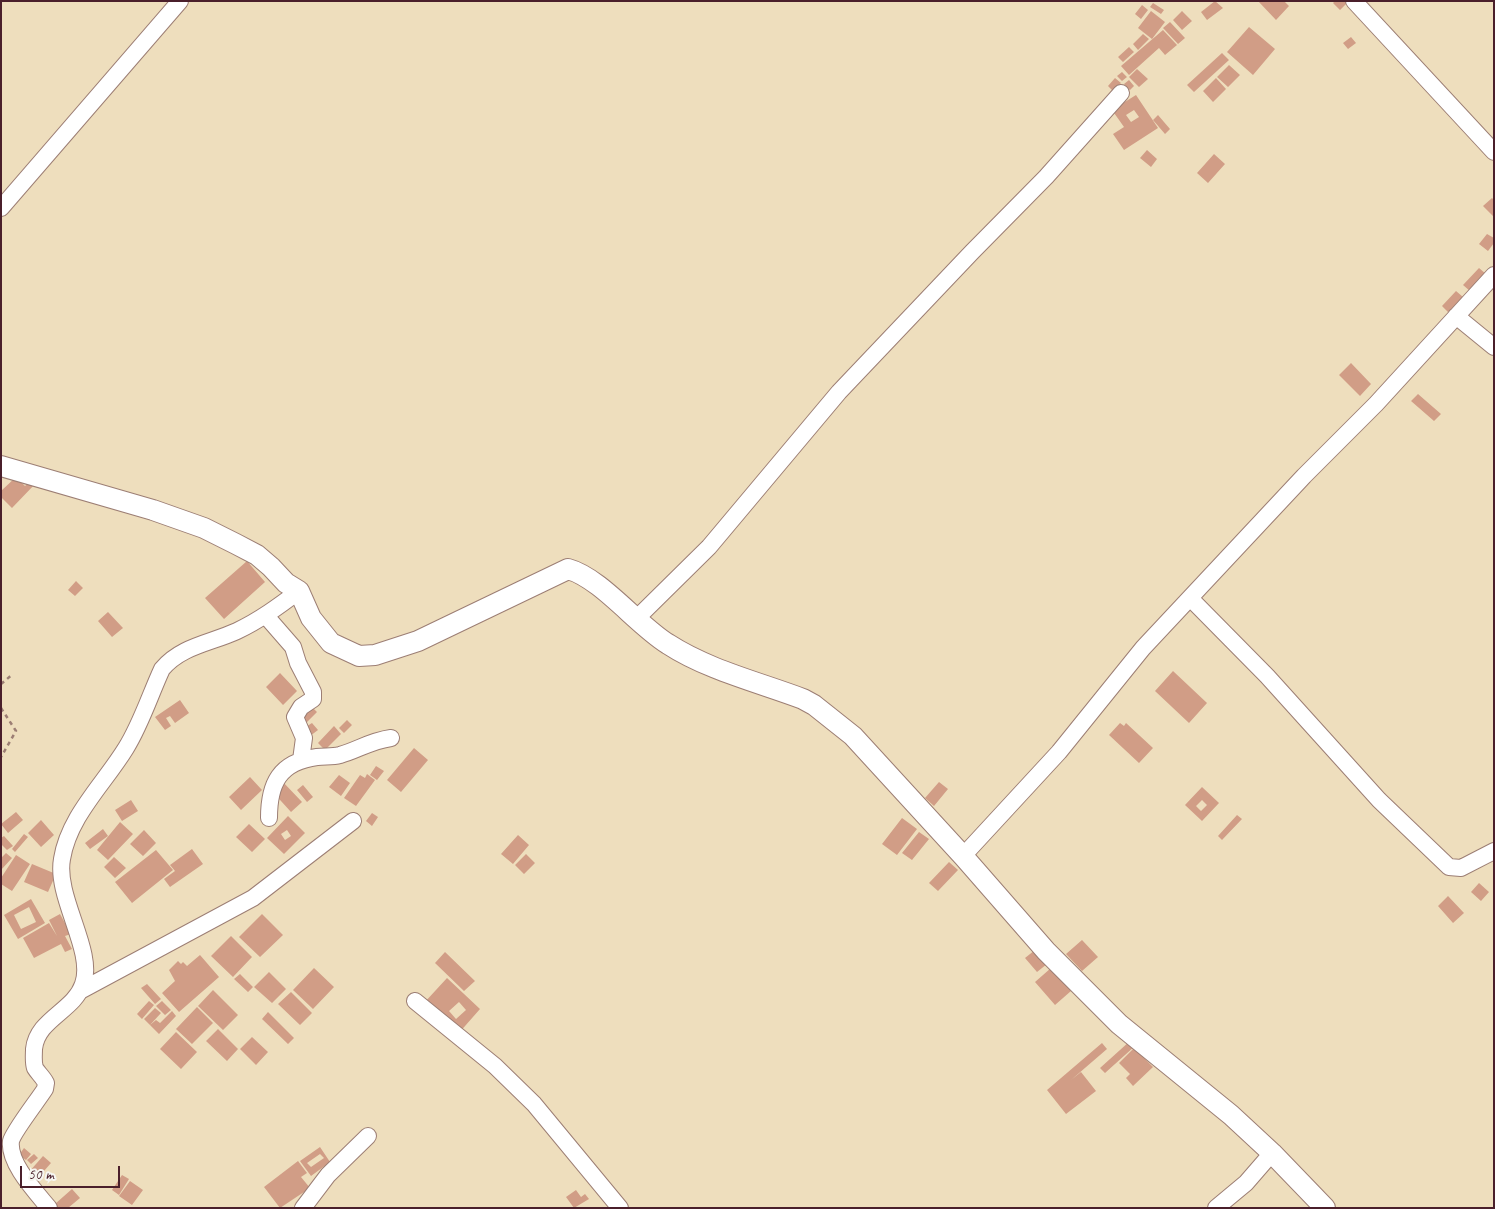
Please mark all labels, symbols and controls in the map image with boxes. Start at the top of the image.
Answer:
scale bar [22,1156,122,1188]
text: 50 m [28,1165,54,1184]

